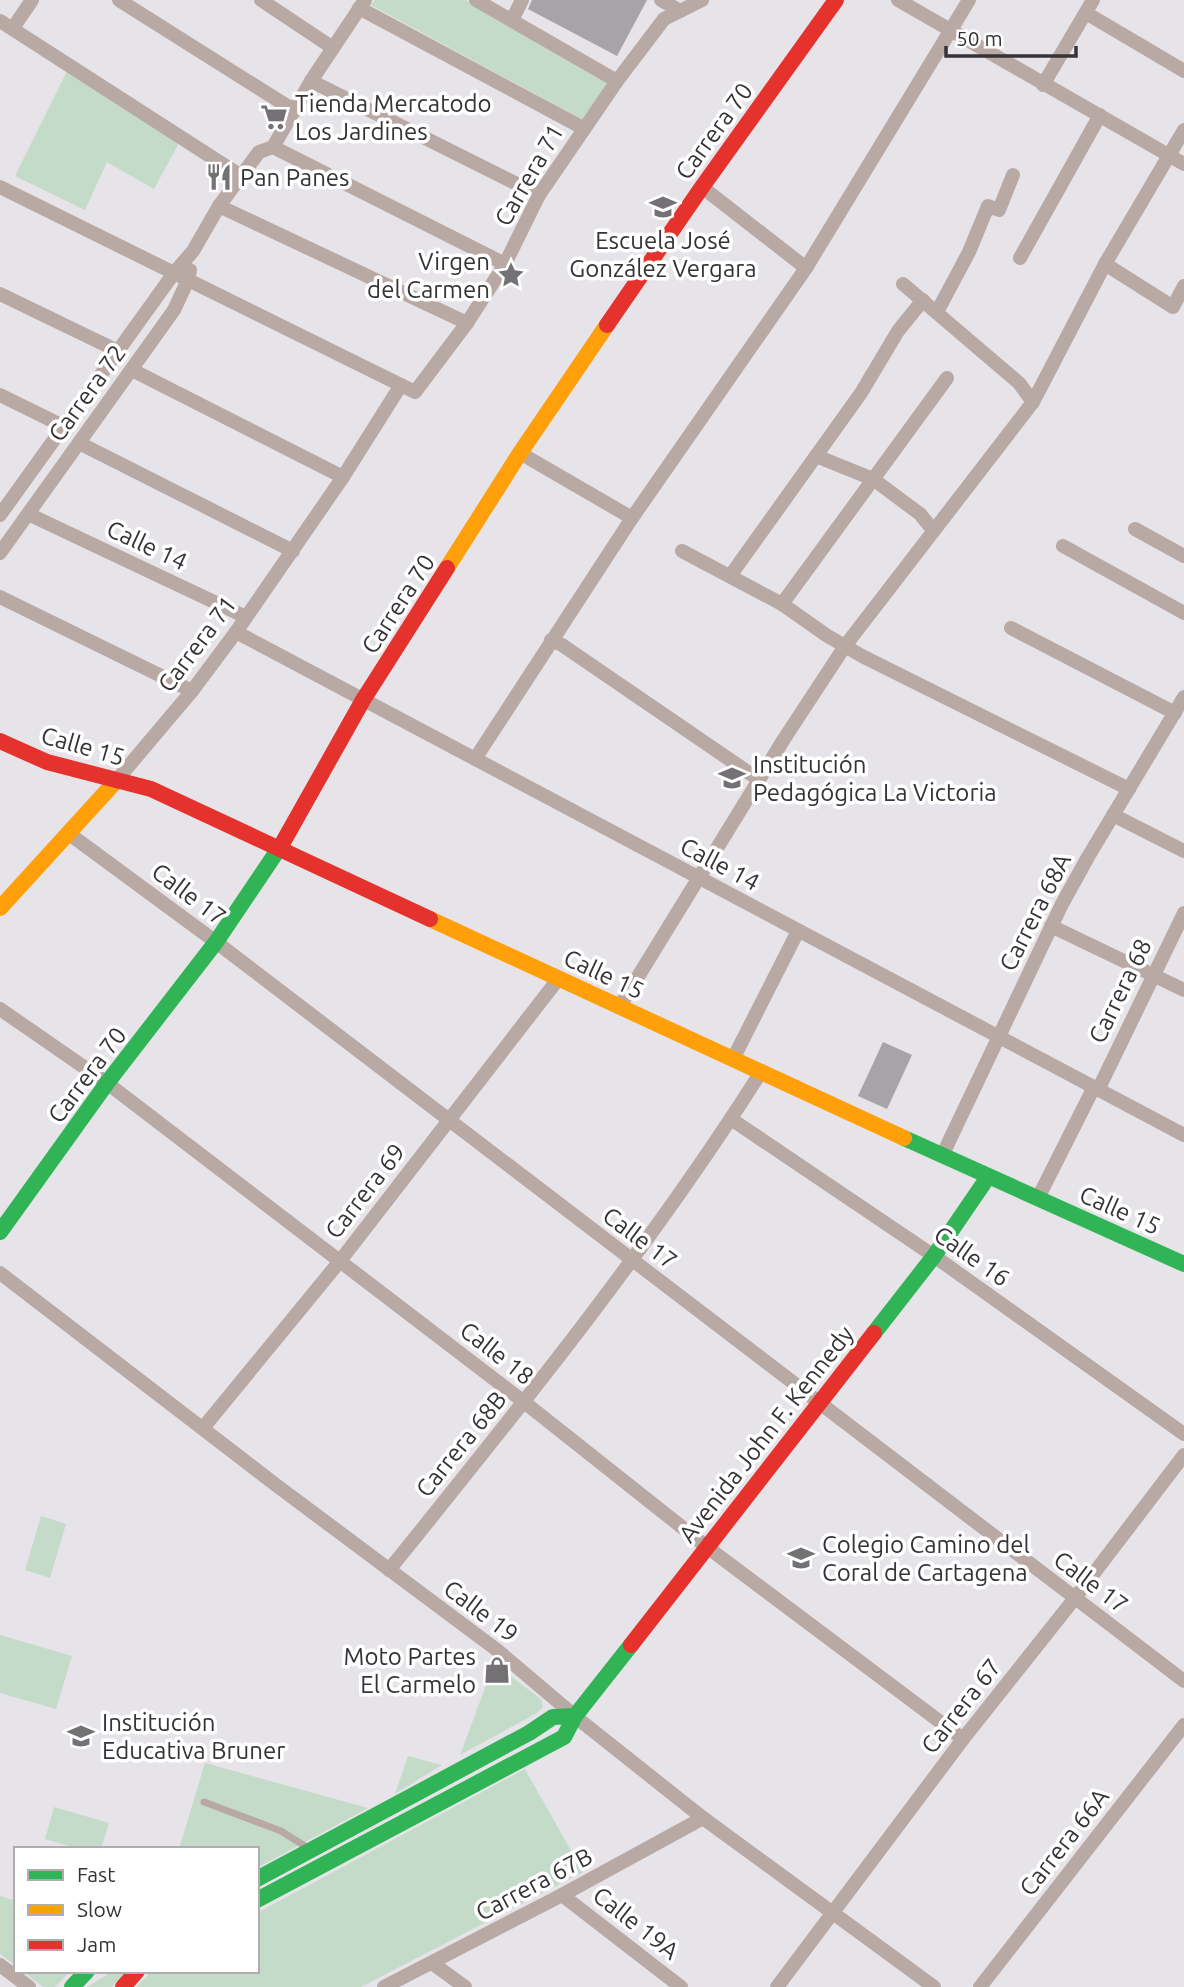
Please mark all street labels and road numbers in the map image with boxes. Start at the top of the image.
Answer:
street label: Carrera 70 [670,78,758,184]
street label: Carrera 71 [489,120,569,230]
street label: Carrera 72 [43,340,131,446]
street label: Calle 14 [103,515,191,575]
street label: Carrera 70 [356,549,440,659]
street label: Carrera 71 [152,591,242,697]
street label: Calle 15 [38,721,128,771]
street label: Calle 14 [676,832,764,896]
street label: Carrera 68A [994,848,1076,975]
street label: Calle 17 [147,858,231,930]
street label: Carrera 68 [1083,935,1157,1047]
street label: Calle 15 [560,944,648,1004]
street label: Carrera 70 [42,1022,132,1128]
street label: Carrera 69 [320,1138,410,1244]
street label: Calle 15 [1075,1180,1165,1240]
street label: Calle 17 [598,1202,682,1274]
street label: Calle 16 [929,1220,1015,1292]
street label: Calle 18 [455,1316,539,1390]
street label: Avenida John F. Kennedy [673,1320,859,1547]
street label: Carrera 68B [410,1386,512,1502]
street label: Calle 17 [1049,1546,1133,1618]
street label: Calle 19 [439,1575,523,1647]
street label: Carrera 67 [916,1653,1006,1759]
street label: Carrera 66A [1014,1783,1114,1901]
street label: Carrera 67B [471,1842,597,1926]
street label: Calle 19A [588,1881,684,1965]

